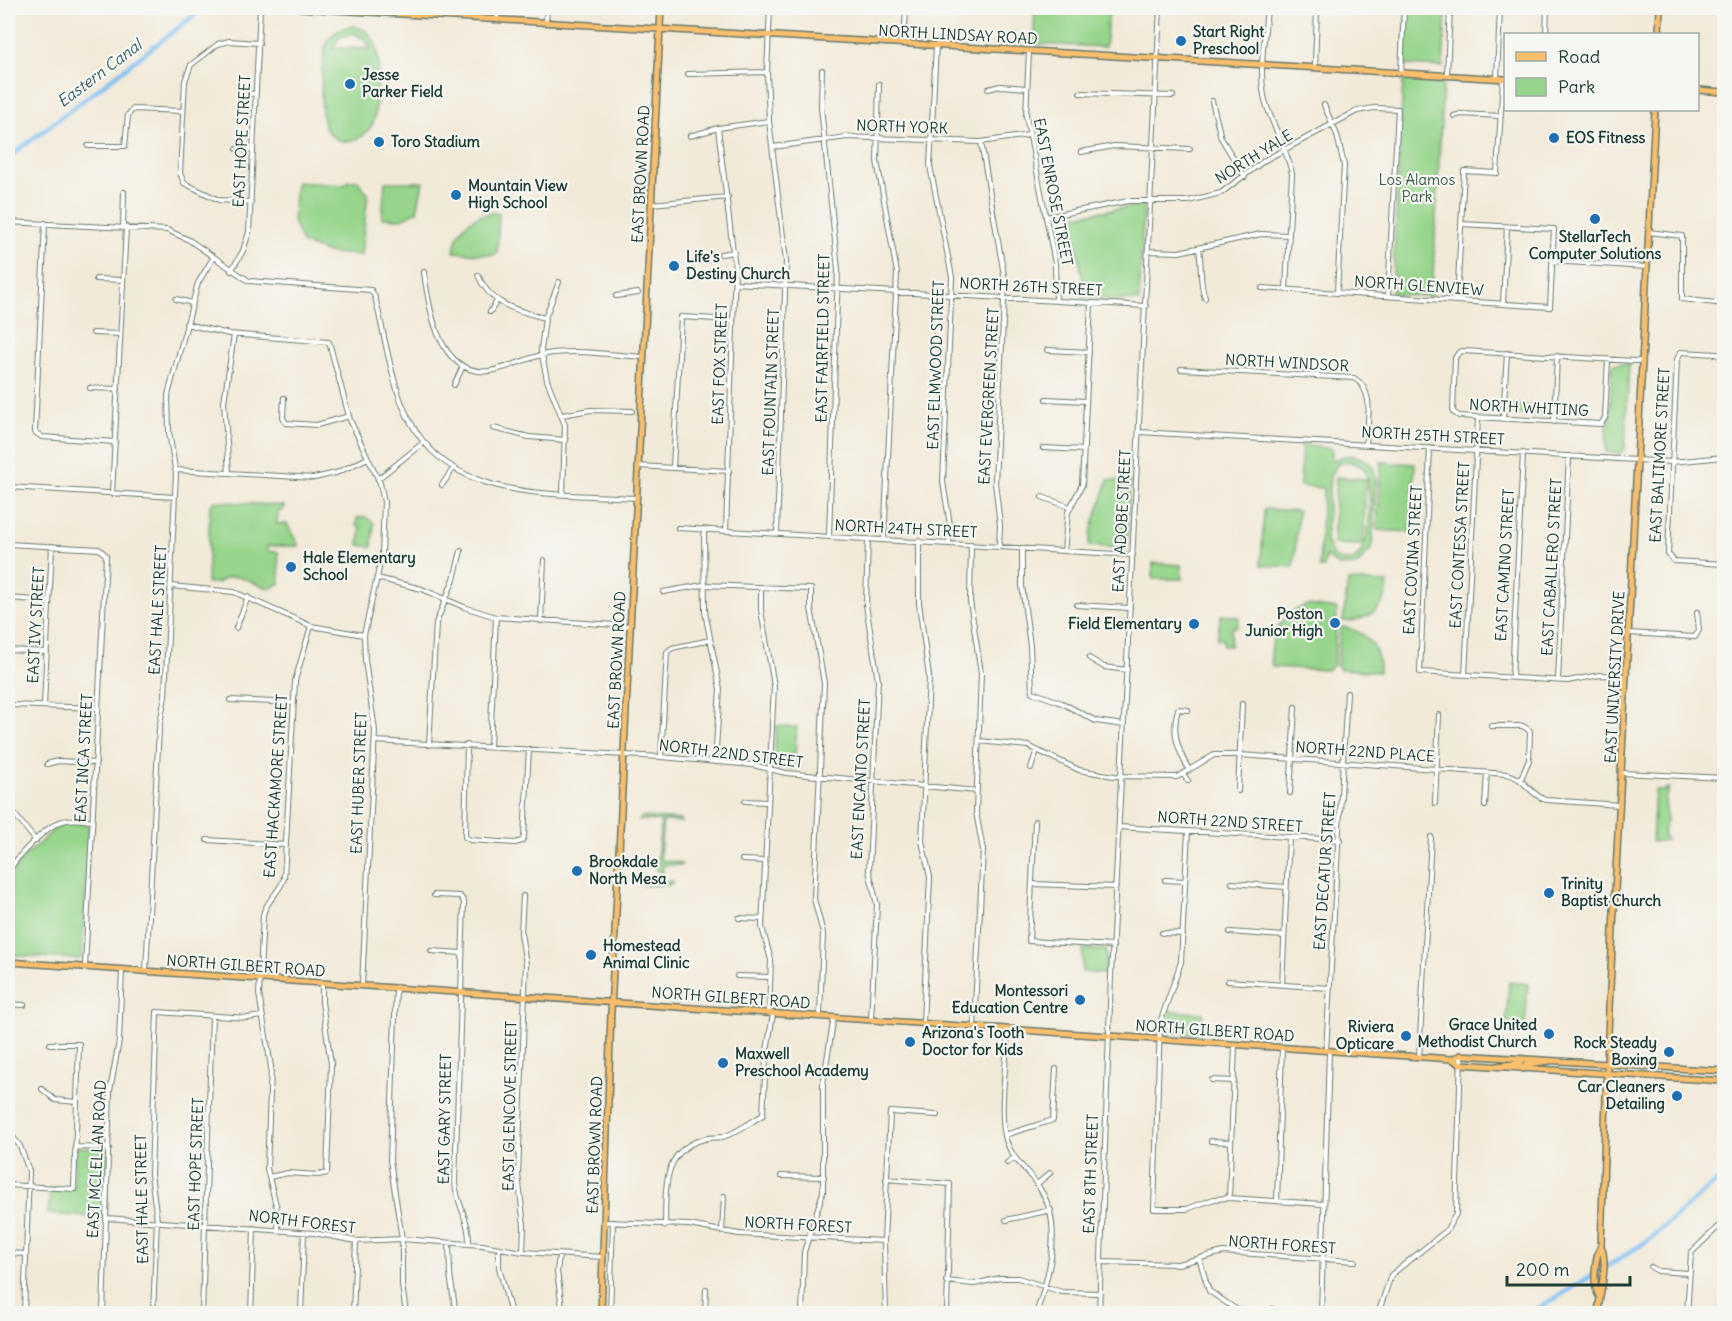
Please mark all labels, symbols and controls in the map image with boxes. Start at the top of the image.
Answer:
street label: NORTH LINDSAY ROAD [878,21,1038,48]
place label: Start Right Preschool [1193,22,1265,58]
water label: Eastern Canal [53,33,147,111]
legend [1504,33,1699,111]
marker: Start Right Preschool [1174,34,1188,48]
text: Road [1558,45,1601,68]
place label: Jesse Parker Field [362,65,443,101]
street label: EAST HOPE STREET [229,74,254,208]
text: Park [1558,75,1595,98]
marker: Jesse Parker Field [343,77,357,91]
street label: EAST BROWN ROAD [627,105,654,243]
street label: NORTH YORK [856,115,949,138]
street label: EAST ENROSE STREET [1030,116,1077,268]
street label: NORTH YALE [1212,125,1296,188]
place label: EOS Fitness [1566,128,1646,147]
marker: EOS Fitness [1547,131,1561,145]
place label: Toro Stadium [391,132,480,151]
marker: Toro Stadium [372,135,386,149]
park label: Los Alamos Park [1379,170,1456,206]
place label: Mountain View High School [468,176,568,213]
marker: Mountain View High School [449,188,463,202]
marker: StellarTech Computer Solutions [1588,212,1602,226]
place label: StellarTech Computer Solutions [1529,227,1661,264]
place label: Life's Destiny Church [686,247,790,284]
street label: EAST FAIRFIELD STREET [812,253,833,423]
marker: Life's Destiny Church [667,259,681,273]
street label: NORTH GLENVIEW [1354,271,1485,300]
street label: NORTH 26TH STREET [959,273,1103,300]
street label: EAST ELMWOOD STREET [923,280,948,450]
street label: EAST FOX STREET [708,303,731,425]
street label: EAST EVERGREEN STREET [974,307,1003,485]
street label: EAST FOUNTAIN STREET [758,308,783,476]
street label: NORTH WINDSOR [1225,350,1350,375]
street label: EAST BALTIMORE STREET [1645,367,1674,543]
street label: NORTH WHITING [1469,395,1590,420]
street label: NORTH 25TH STREET [1361,422,1505,449]
street label: EAST ADOBE STREET [1108,449,1135,593]
street label: EAST CONTESSA STREET [1446,461,1473,629]
street label: EAST CABALLERO STREET [1537,477,1566,656]
street label: EAST COVINA STREET [1399,484,1426,635]
street label: EAST CAMINO STREET [1491,488,1518,642]
street label: NORTH 24TH STREET [834,515,978,542]
street label: EAST HALE STREET [145,544,170,676]
place label: Hale Elementary School [303,548,416,584]
marker: Hale Elementary School [284,560,298,574]
street label: EAST IVY STREET [23,566,48,684]
street label: EAST UNIVERSITY DRIVE [1600,590,1629,764]
street label: EAST BROWN ROAD [603,591,630,729]
place label: Poston Junior High [1245,604,1323,641]
place label: Field Elementary [1068,614,1182,634]
marker: Poston Junior High [1328,616,1342,630]
marker: Field Elementary [1187,617,1201,631]
street label: EAST INCA STREET [71,693,96,823]
street label: EAST HACKAMORE STREET [260,693,291,879]
street label: EAST ENCANTO STREET [847,698,874,860]
street label: EAST HUBER STREET [347,711,370,854]
street label: NORTH 22ND STREET [658,735,805,772]
street label: NORTH 22ND PLACE [1295,737,1436,766]
street label: EAST DECATUR STREET [1309,791,1340,951]
street label: NORTH 22ND STREET [1157,807,1303,836]
place label: Brookdale North Mesa [589,852,667,888]
marker: Brookdale North Mesa [570,864,584,878]
place label: Trinity Baptist Church [1561,874,1662,911]
marker: Trinity Baptist Church [1542,886,1556,900]
place label: Homestead Animal Clinic [603,936,690,972]
marker: Homestead Animal Clinic [584,948,598,962]
street label: NORTH GILBERT ROAD [166,950,326,981]
place label: Montessori Education Centre [952,981,1068,1017]
street label: NORTH GILBERT ROAD [651,982,811,1013]
marker: Montessori Education Centre [1073,993,1087,1007]
street label: NORTH GILBERT ROAD [1135,1015,1295,1046]
place label: Grace United Methodist Church [1418,1015,1537,1051]
place label: Riviera Opticare [1336,1017,1394,1054]
street label: EAST GLENCOVE STREET [499,1020,520,1191]
place label: Arizona's Tooth Doctor for Kids [922,1023,1025,1059]
marker: Grace United Methodist Church [1542,1027,1556,1041]
marker: Riviera Opticare [1399,1029,1413,1043]
place label: Rock Steady Boxing [1573,1033,1657,1070]
marker: Arizona's Tooth Doctor for Kids [903,1035,917,1049]
place label: Maxwell Preschool Academy [735,1044,869,1081]
marker: Rock Steady Boxing [1662,1045,1676,1059]
street label: EAST GARY STREET [434,1053,455,1185]
marker: Maxwell Preschool Academy [716,1056,730,1070]
street label: EAST BROWN ROAD [583,1076,606,1214]
place label: Car Cleaners Detailing [1577,1077,1665,1114]
street label: EAST MCLELLAN ROAD [83,1079,110,1239]
marker: Car Cleaners Detailing [1670,1089,1684,1103]
street label: EAST HOPE STREET [184,1097,207,1231]
street label: EAST 8TH STREET [1079,1114,1102,1234]
street label: EAST HALE STREET [131,1134,152,1264]
street label: NORTH FOREST [247,1206,357,1238]
street label: NORTH FOREST [744,1212,853,1237]
street label: NORTH FOREST [1228,1231,1337,1258]
scale bar [1507,1249,1630,1287]
text: 200 m [1516,1258,1570,1281]

